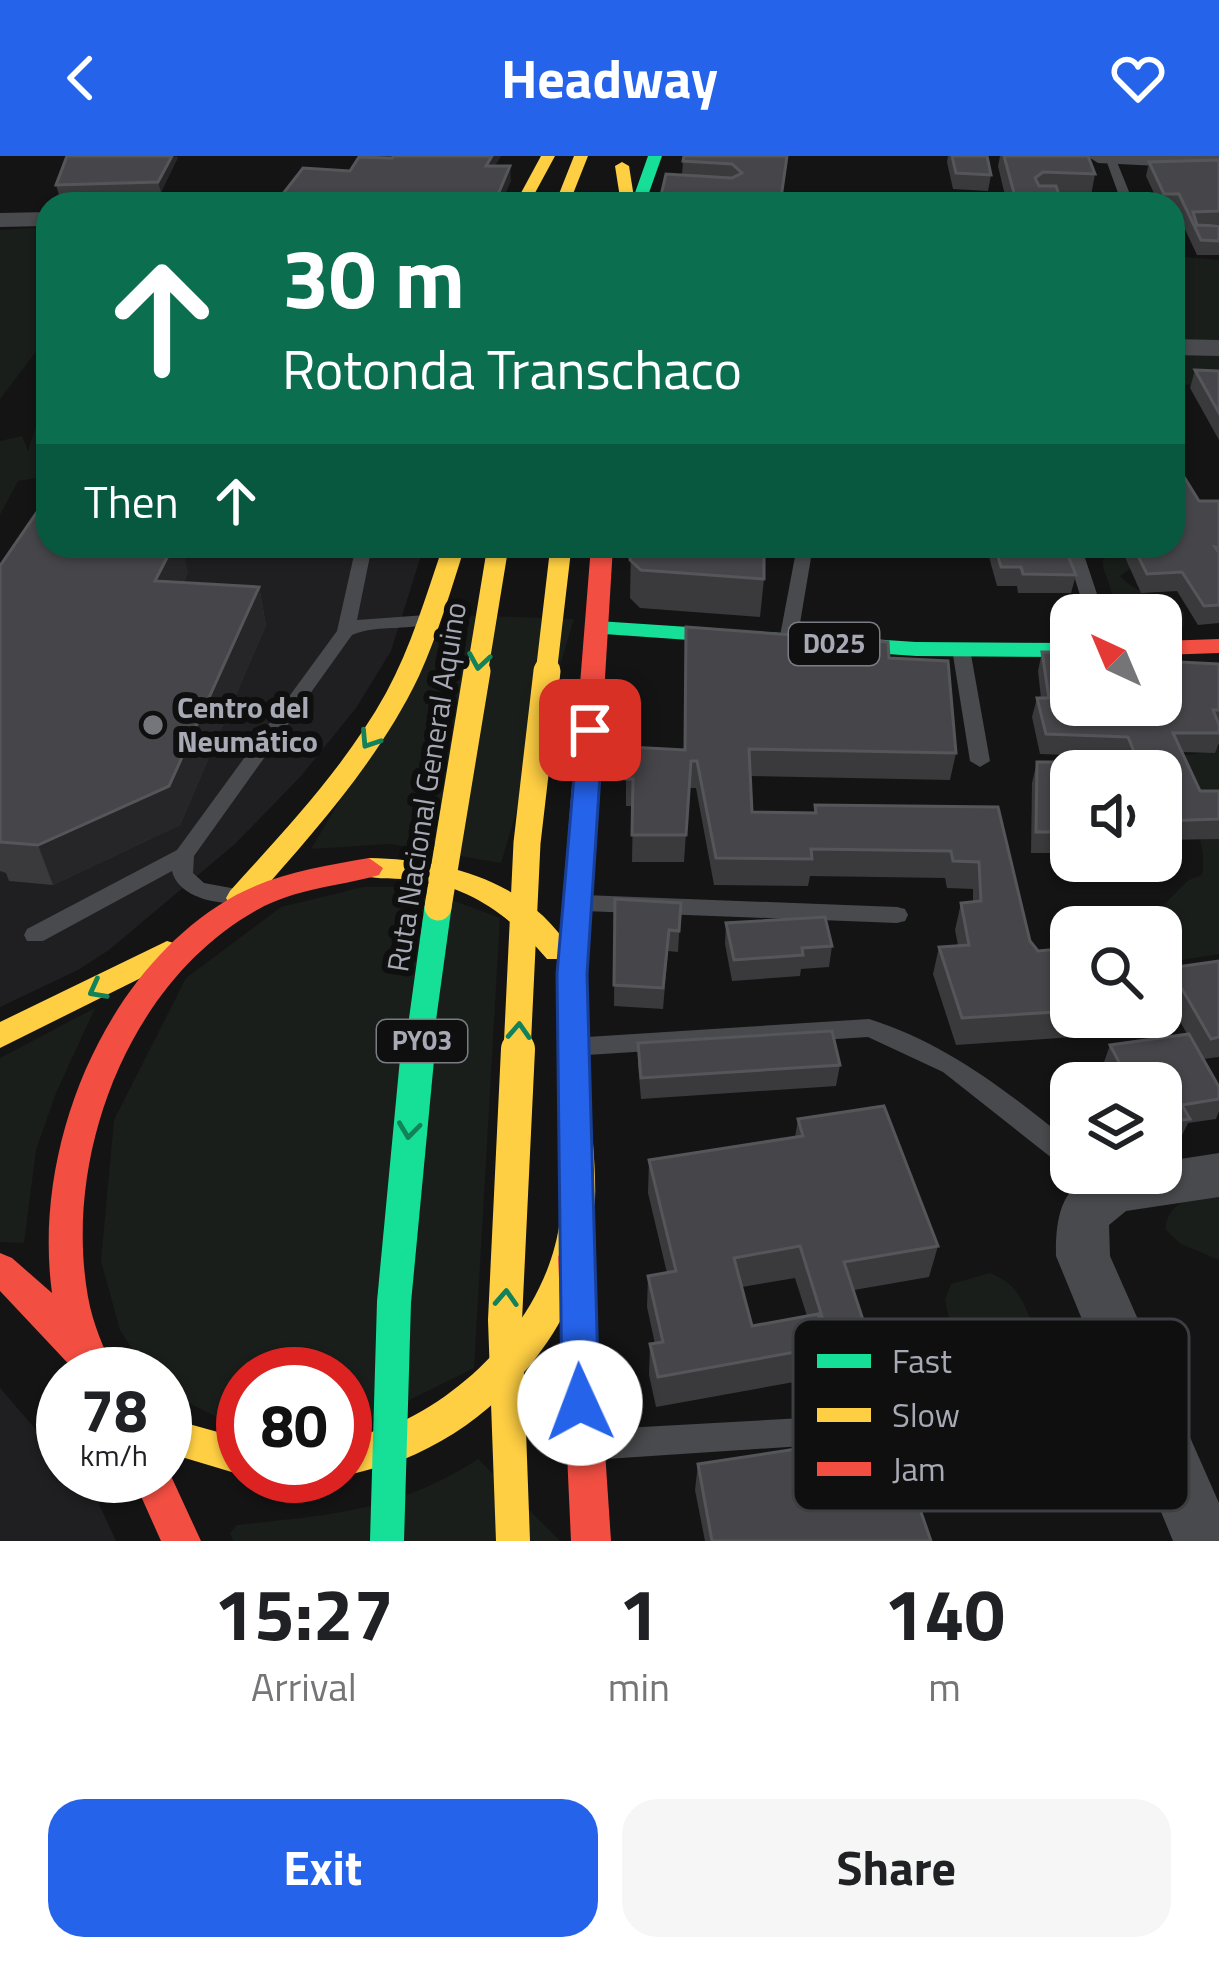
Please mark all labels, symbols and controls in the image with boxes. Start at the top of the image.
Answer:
text: Headway [501,37,718,119]
icon: back [48,45,114,111]
icon: heart [1105,45,1171,111]
text: 30 m [282,213,465,341]
icon: ahead [84,240,240,396]
text: Rotonda Transchaco [282,328,742,410]
text: Then [84,467,179,535]
icon: ahead [203,468,269,534]
north arrow [1050,594,1182,726]
map controls [1050,594,1182,1194]
street label: Ruta Nacional General Aquino [374,599,478,975]
road number: D025 [789,623,879,665]
one-way arrow [468,651,493,671]
pin [539,679,641,781]
place label: Centro del Neumático [177,684,318,764]
icon: arrive [557,697,623,763]
marker: Centro del Neumático [140,712,166,738]
one-way arrow [361,726,383,748]
button: sound [1050,750,1182,882]
button: search [1050,906,1182,1038]
one-way arrow [88,976,109,999]
road number: PY03 [377,1020,467,1062]
one-way arrow [506,1021,532,1040]
button: layers [1050,1062,1182,1194]
one-way arrow [397,1120,423,1140]
one-way arrow [493,1288,519,1307]
legend [793,1319,1189,1511]
text: Fast [892,1336,952,1386]
position arrow [517,1340,643,1466]
speed limit sign: 80 [216,1347,372,1503]
text: 78 [80,1364,148,1455]
text: Slow [892,1390,960,1440]
text: km/h [80,1432,148,1478]
text: Jam [892,1444,946,1494]
text: 15:27 [214,1558,394,1668]
text: 1 [619,1558,659,1668]
text: 140 [884,1558,1005,1668]
text: Arrival [251,1657,357,1716]
text: min [608,1657,670,1716]
text: m [928,1657,961,1716]
button: Exit [48,1799,598,1937]
button: Share [622,1799,1171,1937]

